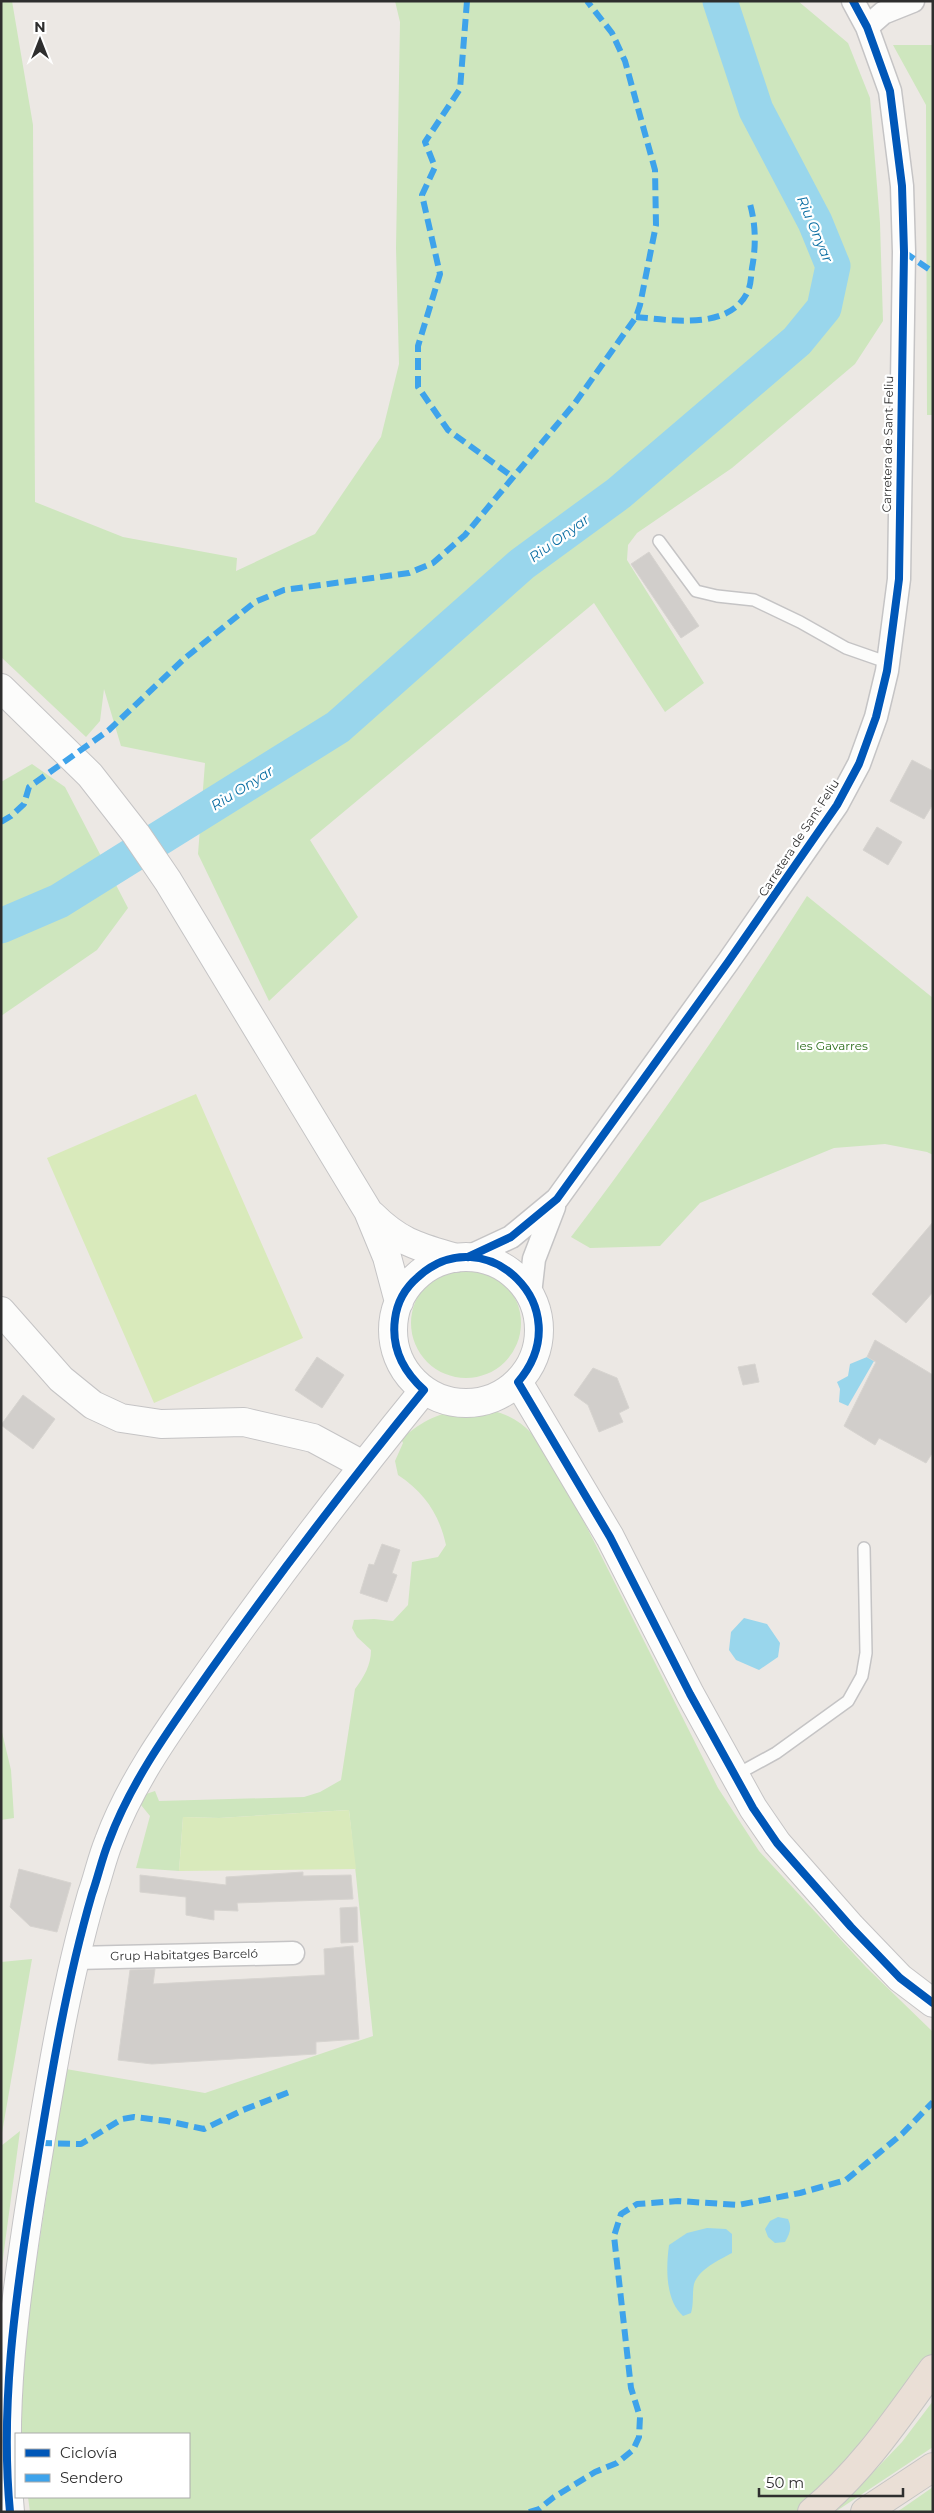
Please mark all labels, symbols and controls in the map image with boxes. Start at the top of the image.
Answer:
north arrow [15,15,65,65]
text: N [34,18,46,36]
water label: Riu Onyar [793,193,837,265]
street label: Carretera de Sant Feliu [879,375,896,513]
water label: Riu Onyar [525,510,593,566]
water label: Riu Onyar [207,762,277,814]
street label: Carretera de Sant Feliu [755,776,842,899]
park label: les Gavarres [796,1038,868,1053]
street label: Grup Habitatges Barceló [110,1946,258,1963]
legend [15,2433,190,2498]
text: Ciclovía [60,2443,117,2462]
scale bar [759,2466,903,2498]
text: Sendero [60,2468,123,2487]
text: 50 m [766,2473,804,2492]

